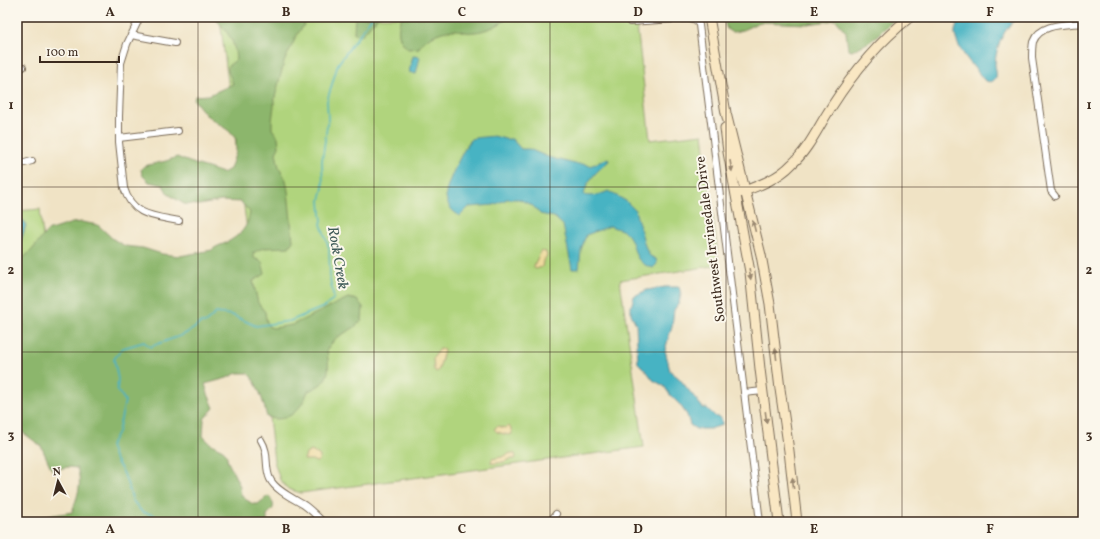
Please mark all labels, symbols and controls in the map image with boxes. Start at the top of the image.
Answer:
text: A [105,4,115,22]
text: B [282,4,291,22]
text: C [458,4,466,22]
text: D [633,4,643,22]
text: E [810,4,818,22]
text: F [986,4,994,22]
scale bar [40,38,119,64]
text: 100 m [46,45,79,61]
text: 1 [8,97,14,115]
text: 1 [1086,97,1092,115]
street label: Southwest Irvinedale Drive [691,155,731,323]
one-way arrow [728,159,734,172]
one-way arrow [751,220,757,232]
water label: Rock Creek [321,225,353,291]
text: 2 [8,262,15,280]
text: 2 [1086,262,1093,280]
one-way arrow [747,268,753,280]
one-way arrow [773,348,779,360]
one-way arrow [763,411,770,423]
text: 3 [8,427,15,445]
text: 3 [1086,427,1093,445]
north arrow [38,461,78,501]
text: N [52,465,62,480]
one-way arrow [789,477,796,489]
text: A [105,521,115,539]
text: B [282,521,291,539]
text: C [458,521,466,539]
text: D [633,521,643,539]
text: E [810,521,818,539]
text: F [986,521,994,539]

